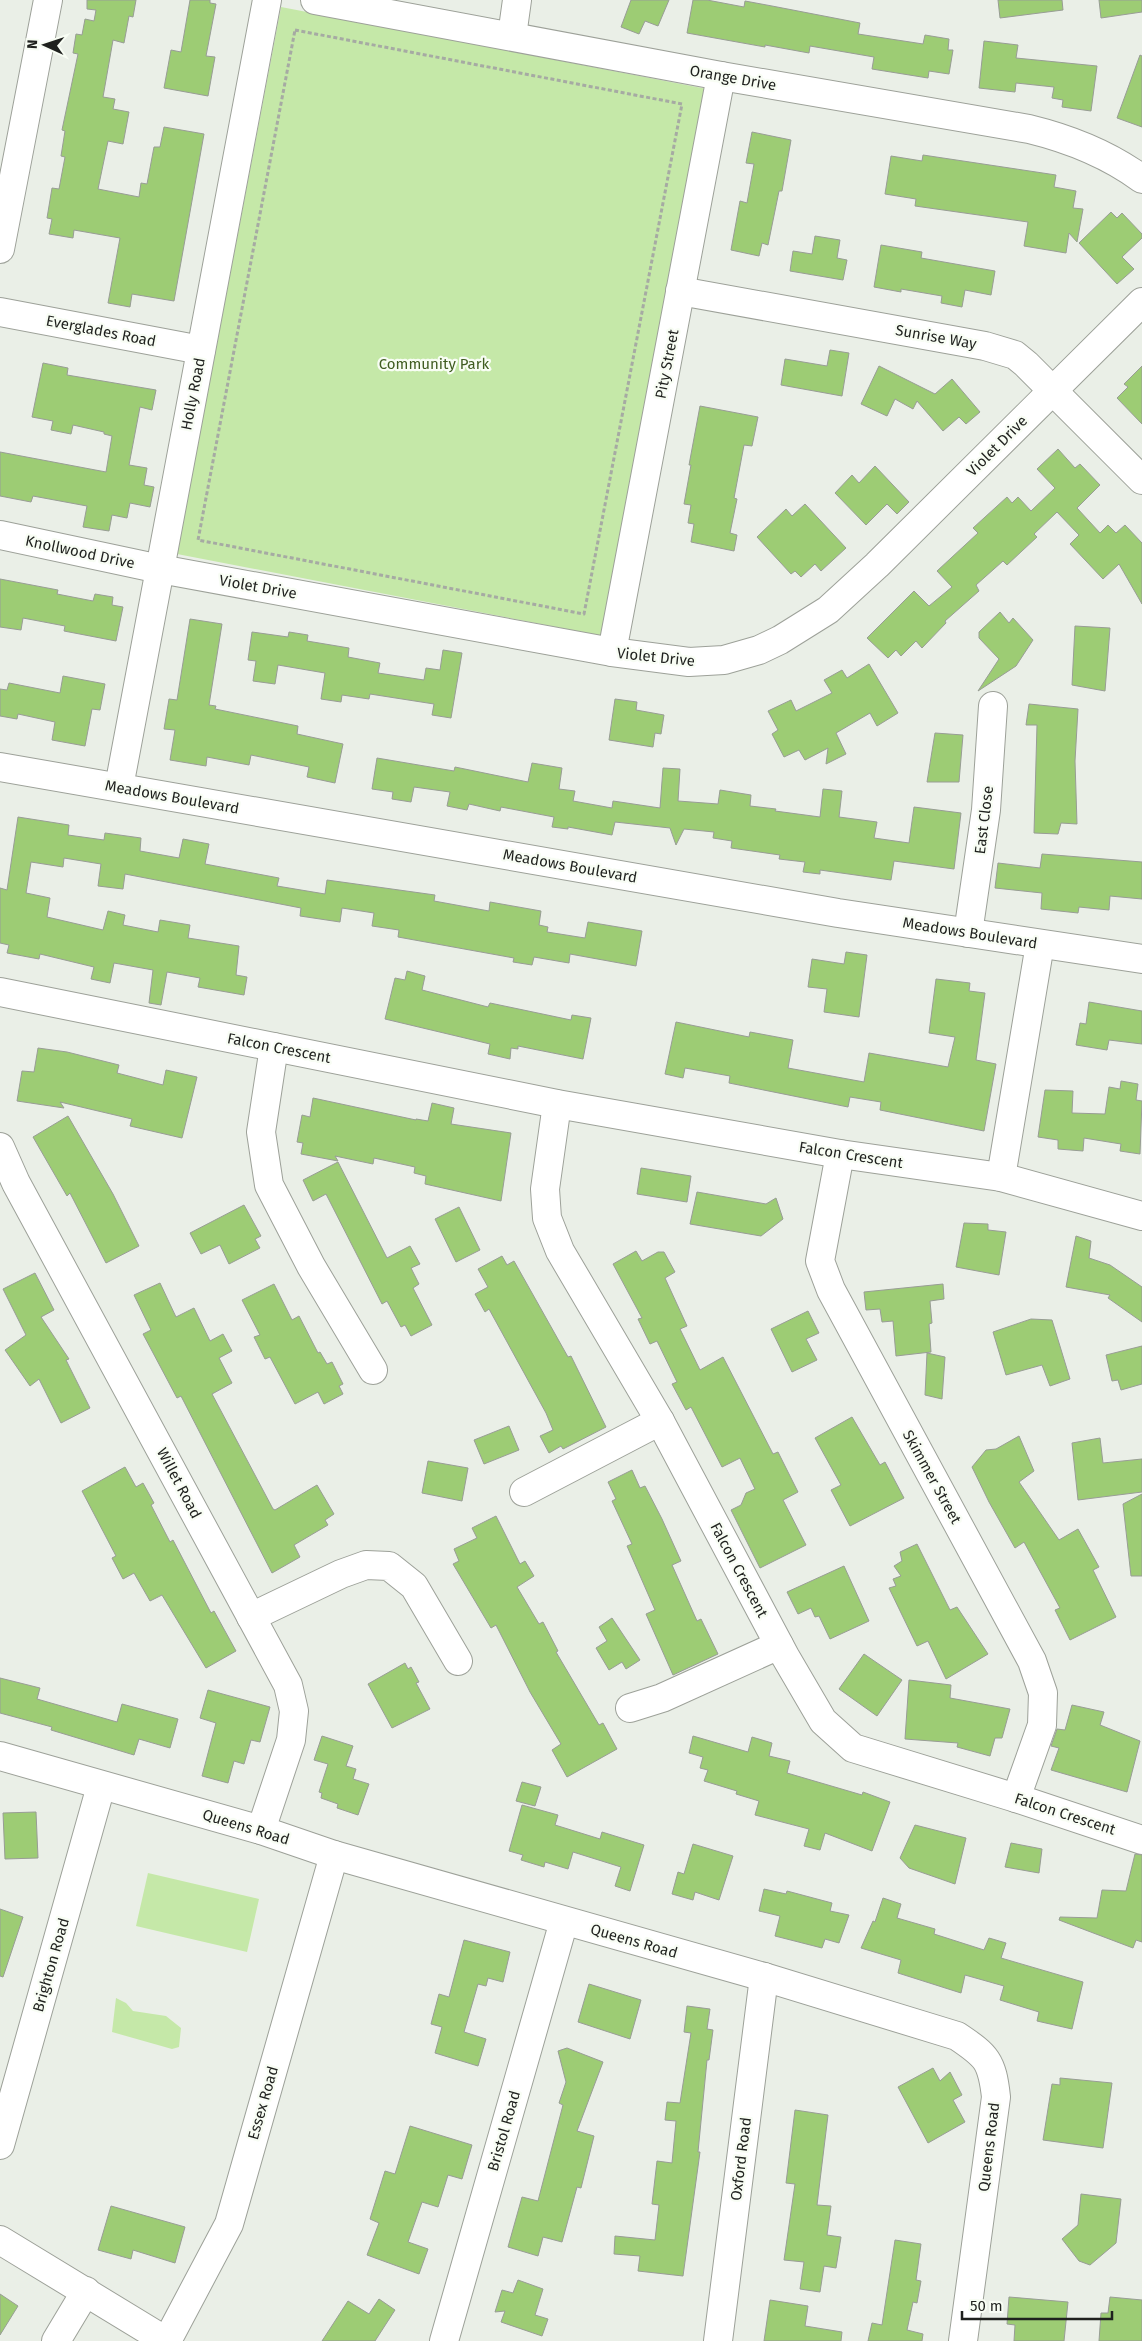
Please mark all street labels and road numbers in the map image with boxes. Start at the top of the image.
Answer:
street label: Orange Drive [688,62,778,94]
street label: Everglades Road [44,312,158,350]
street label: Sunrise Way [894,321,979,353]
street label: Pity Street [651,327,683,400]
street label: Holly Road [177,356,209,432]
street label: Violet Drive [963,412,1031,480]
street label: Knollwood Drive [24,532,136,572]
street label: Violet Drive [218,571,298,603]
street label: Violet Drive [616,644,696,670]
street label: Meadows Boulevard [103,776,241,818]
street label: East Close [971,785,997,855]
street label: Meadows Boulevard [501,845,639,887]
street label: Meadows Boulevard [901,913,1039,953]
street label: Falcon Crescent [226,1029,333,1067]
street label: Falcon Crescent [798,1138,905,1172]
street label: Skimmer Street [899,1427,965,1528]
street label: Willet Road [153,1445,205,1521]
street label: Falcon Crescent [706,1519,772,1621]
street label: Falcon Crescent [1012,1789,1118,1839]
street label: Queens Road [200,1805,292,1849]
street label: Brighton Road [29,1916,73,2014]
street label: Queens Road [588,1920,680,1962]
street label: Essex Road [244,2064,282,2142]
street label: Bristol Road [484,2089,524,2173]
street label: Queens Road [975,2101,1003,2193]
street label: Oxford Road [727,2116,755,2202]

